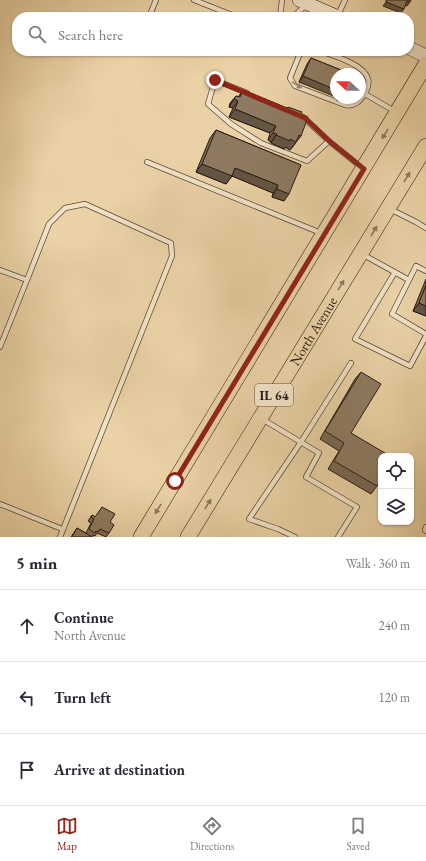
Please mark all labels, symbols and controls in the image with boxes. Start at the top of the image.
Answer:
search box [12,12,414,56]
icon: search [26,23,48,45]
text: Search here [58,25,123,44]
north arrow [330,68,366,104]
route end [206,71,224,89]
one-way arrow [291,81,302,88]
one-way arrow [381,128,388,139]
one-way arrow [403,172,411,182]
one-way arrow [371,225,378,237]
one-way arrow [338,279,345,291]
street label: North Avenue [285,293,341,369]
road number: IL 64 [255,384,293,406]
map controls [378,453,414,525]
button: locate [378,453,414,489]
route start [166,472,184,490]
button: layers [378,489,414,525]
one-way arrow [204,499,212,509]
one-way arrow [154,504,162,514]
text: 5 min [16,552,57,574]
text: Walk · 360 m [346,555,410,572]
text: Continue [54,608,114,627]
icon: ahead [16,615,38,637]
text: 240 m [379,617,410,634]
text: North Avenue [54,627,126,644]
icon: left [16,687,38,709]
text: Turn left [54,688,111,707]
text: 120 m [379,689,410,706]
icon: arrive [16,759,38,781]
text: Arrive at destination [54,760,185,779]
tab: Map [56,815,78,853]
tab: Directions [190,815,234,853]
tab: Saved [346,815,370,853]

